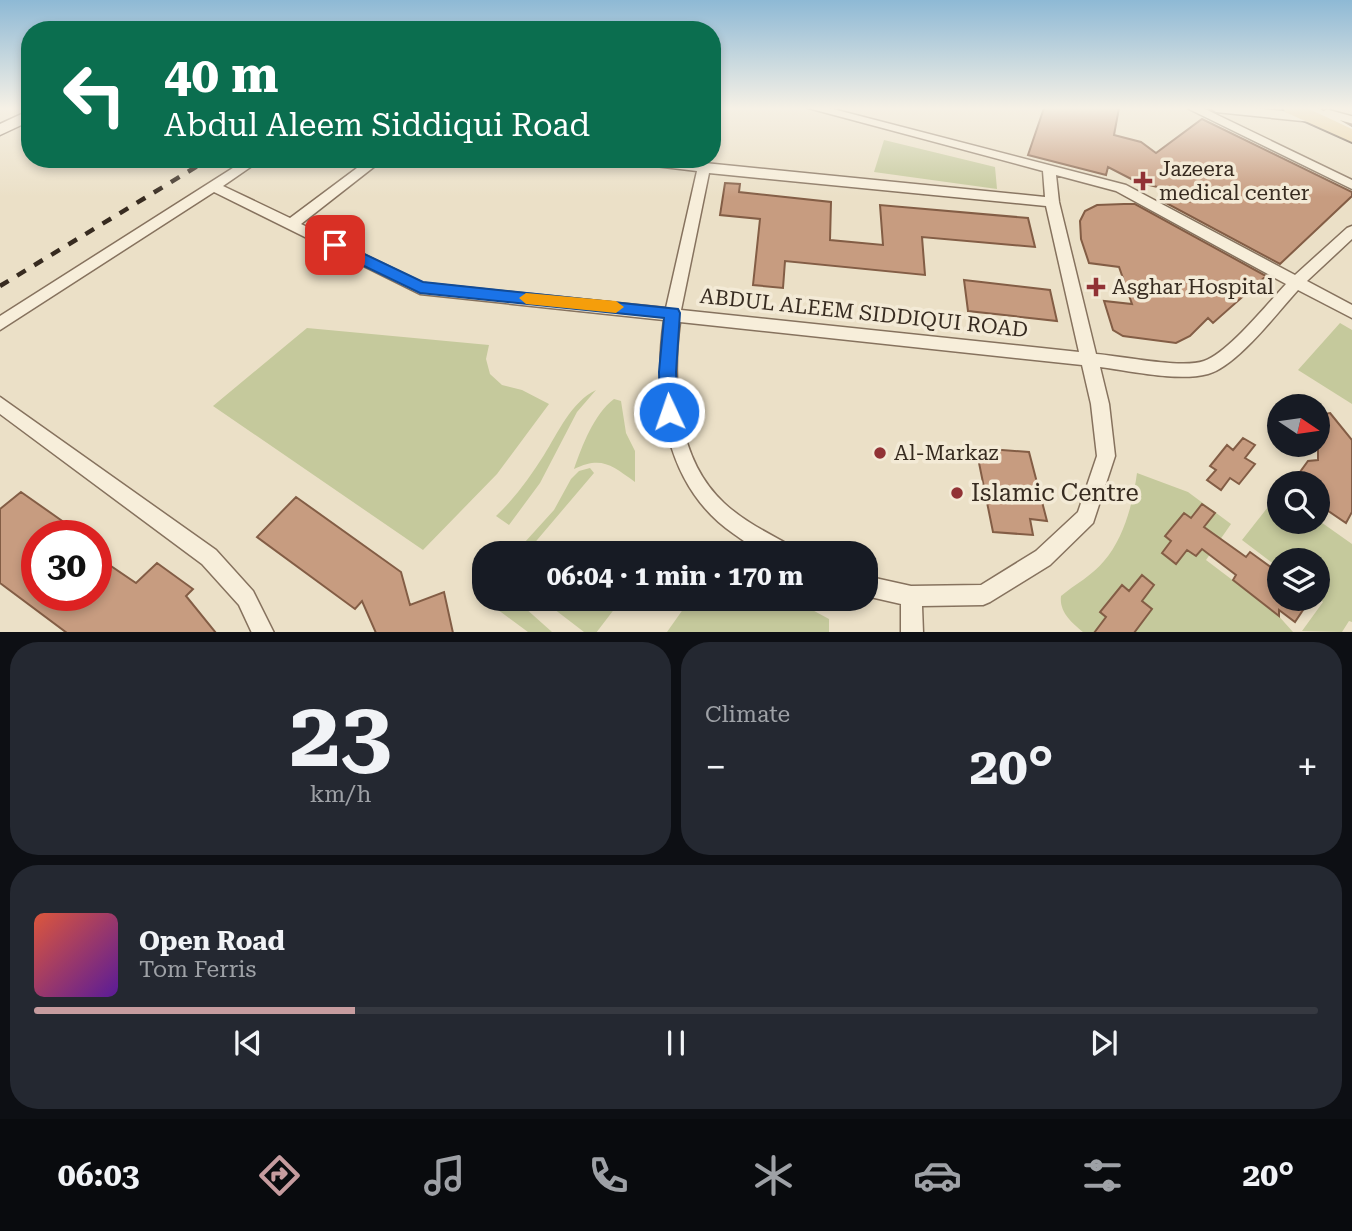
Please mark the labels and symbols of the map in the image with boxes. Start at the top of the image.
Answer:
place label: Jazeera medical center [1159,157,1310,205]
marker: Jazeera medical center [1133,171,1153,191]
pin [305,215,365,275]
place label: Asghar Hospital [1112,275,1274,299]
marker: Asghar Hospital [1086,277,1106,297]
street label: ABDUL ALEEM SIDDIQUI ROAD [699,284,1029,342]
position arrow [632,375,706,449]
north arrow [1267,394,1330,457]
place label: Al-Markaz [894,441,999,465]
marker: Al-Markaz [872,445,888,461]
place label: Islamic Centre [971,479,1139,507]
marker: Islamic Centre [949,485,965,501]
speed limit sign: 30 [21,520,112,611]

